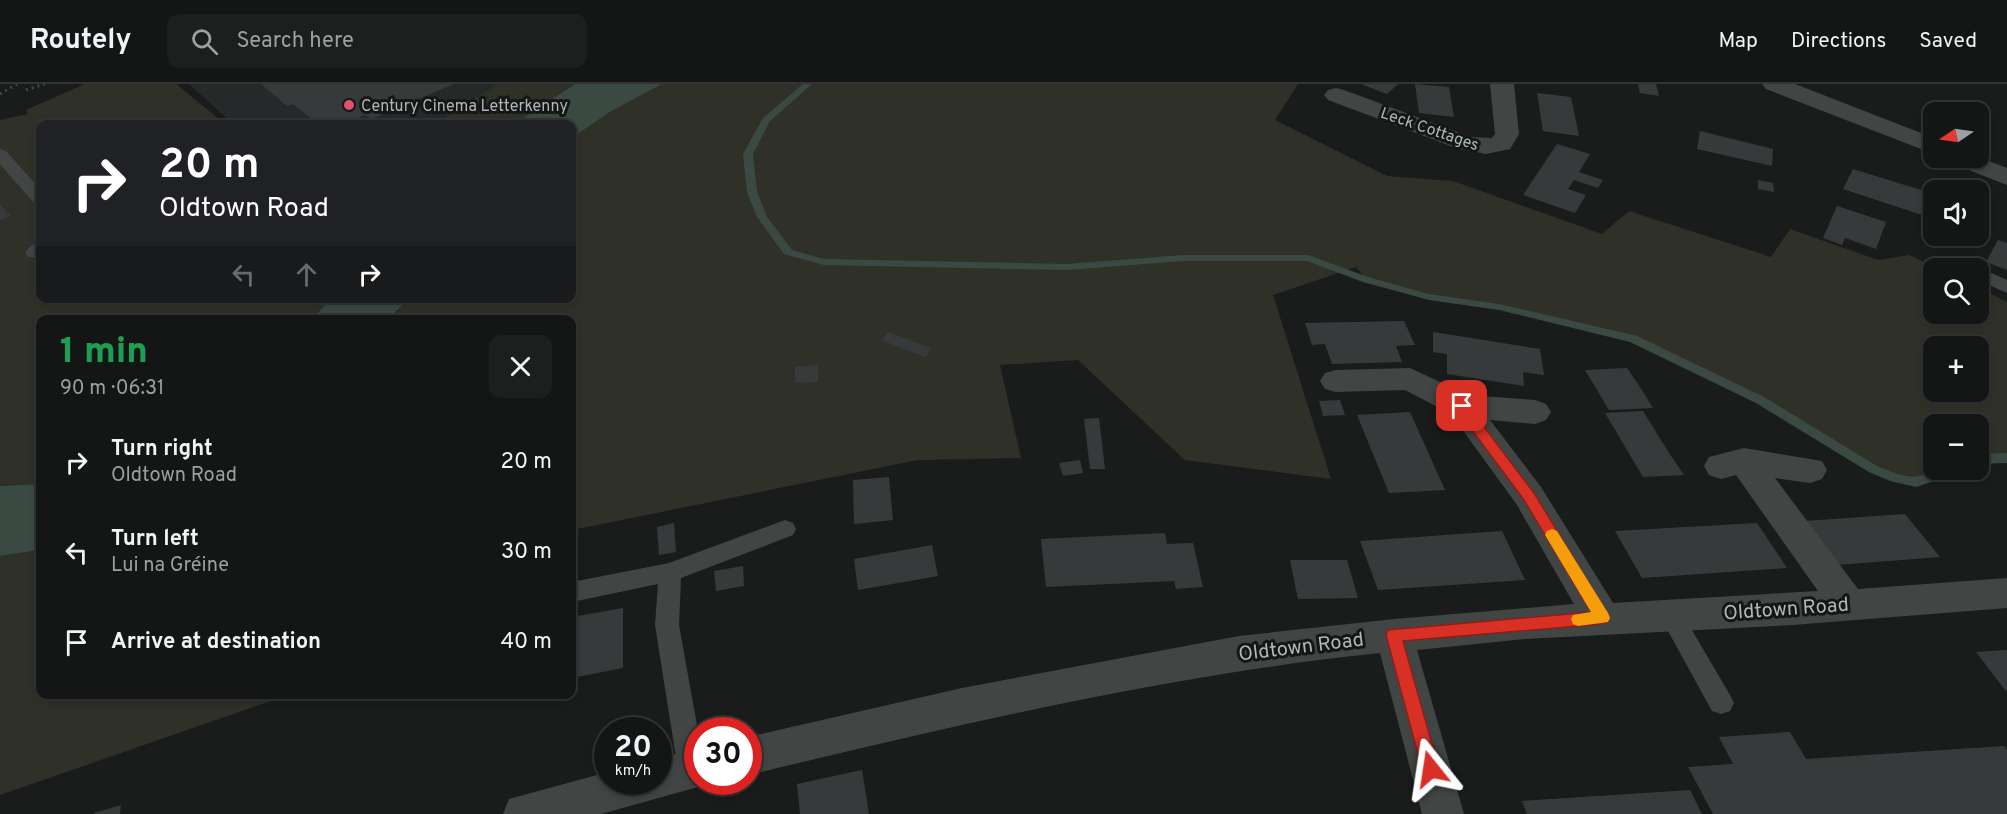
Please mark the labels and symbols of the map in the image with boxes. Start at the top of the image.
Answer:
place label: Century Cinema Letterkenny [361,97,568,117]
marker: Century Cinema Letterkenny [342,98,356,112]
north arrow [1923,102,1989,168]
street label: Leck Cottages [1378,104,1481,156]
pin [1436,380,1487,431]
street label: Oldtown Road [1722,593,1850,627]
street label: Oldtown Road [1237,627,1365,669]
speed limit sign: 30 [684,717,762,795]
position arrow [1399,737,1463,801]

